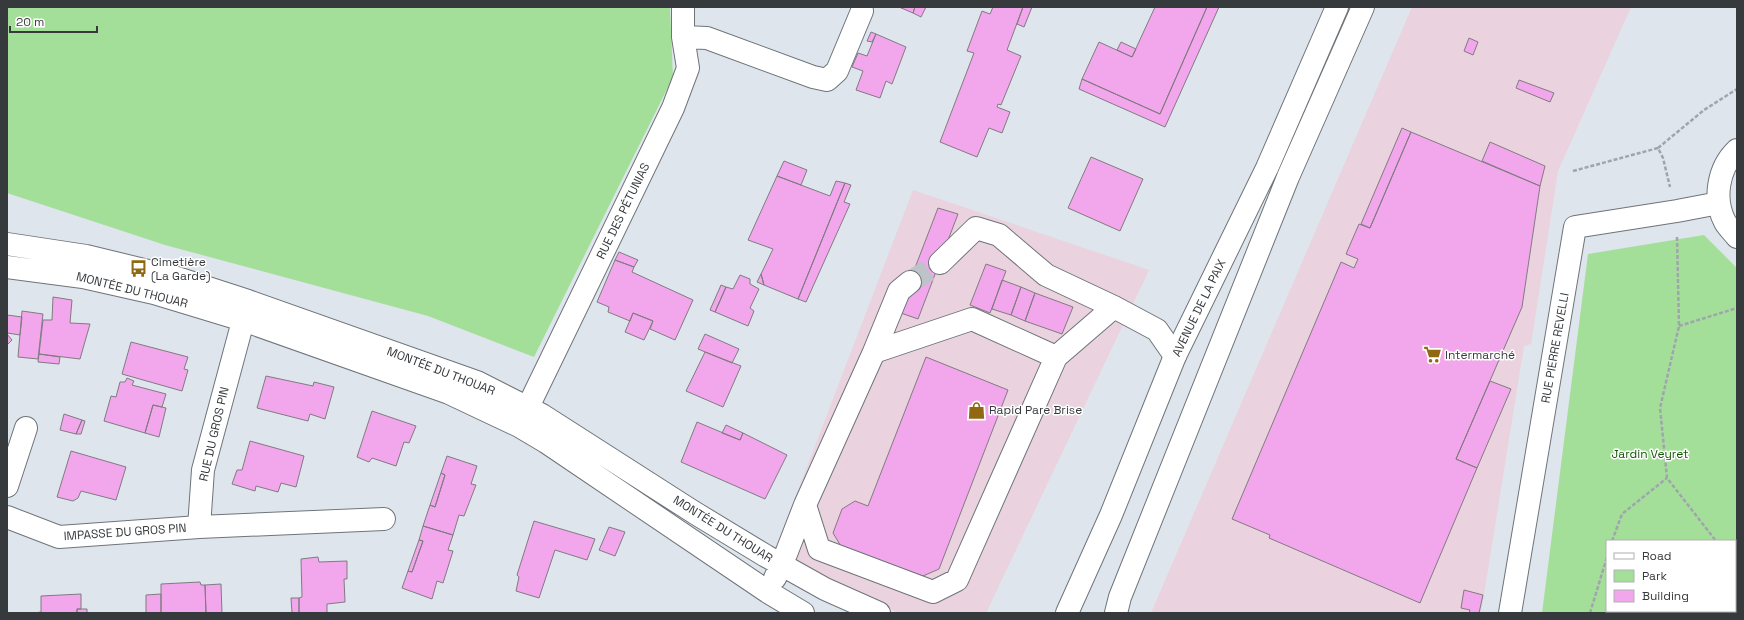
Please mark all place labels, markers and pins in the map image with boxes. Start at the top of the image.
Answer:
place label: Cimetière (La Garde) [151,254,210,284]
bus stop icon: Cimetière (La Garde) [128,259,148,279]
supermarket icon: Intermarché [1422,345,1442,365]
place label: Intermarché [1445,347,1515,363]
shop icon: Rapid Pare Brise [966,400,986,420]
place label: Rapid Pare Brise [989,402,1082,418]

